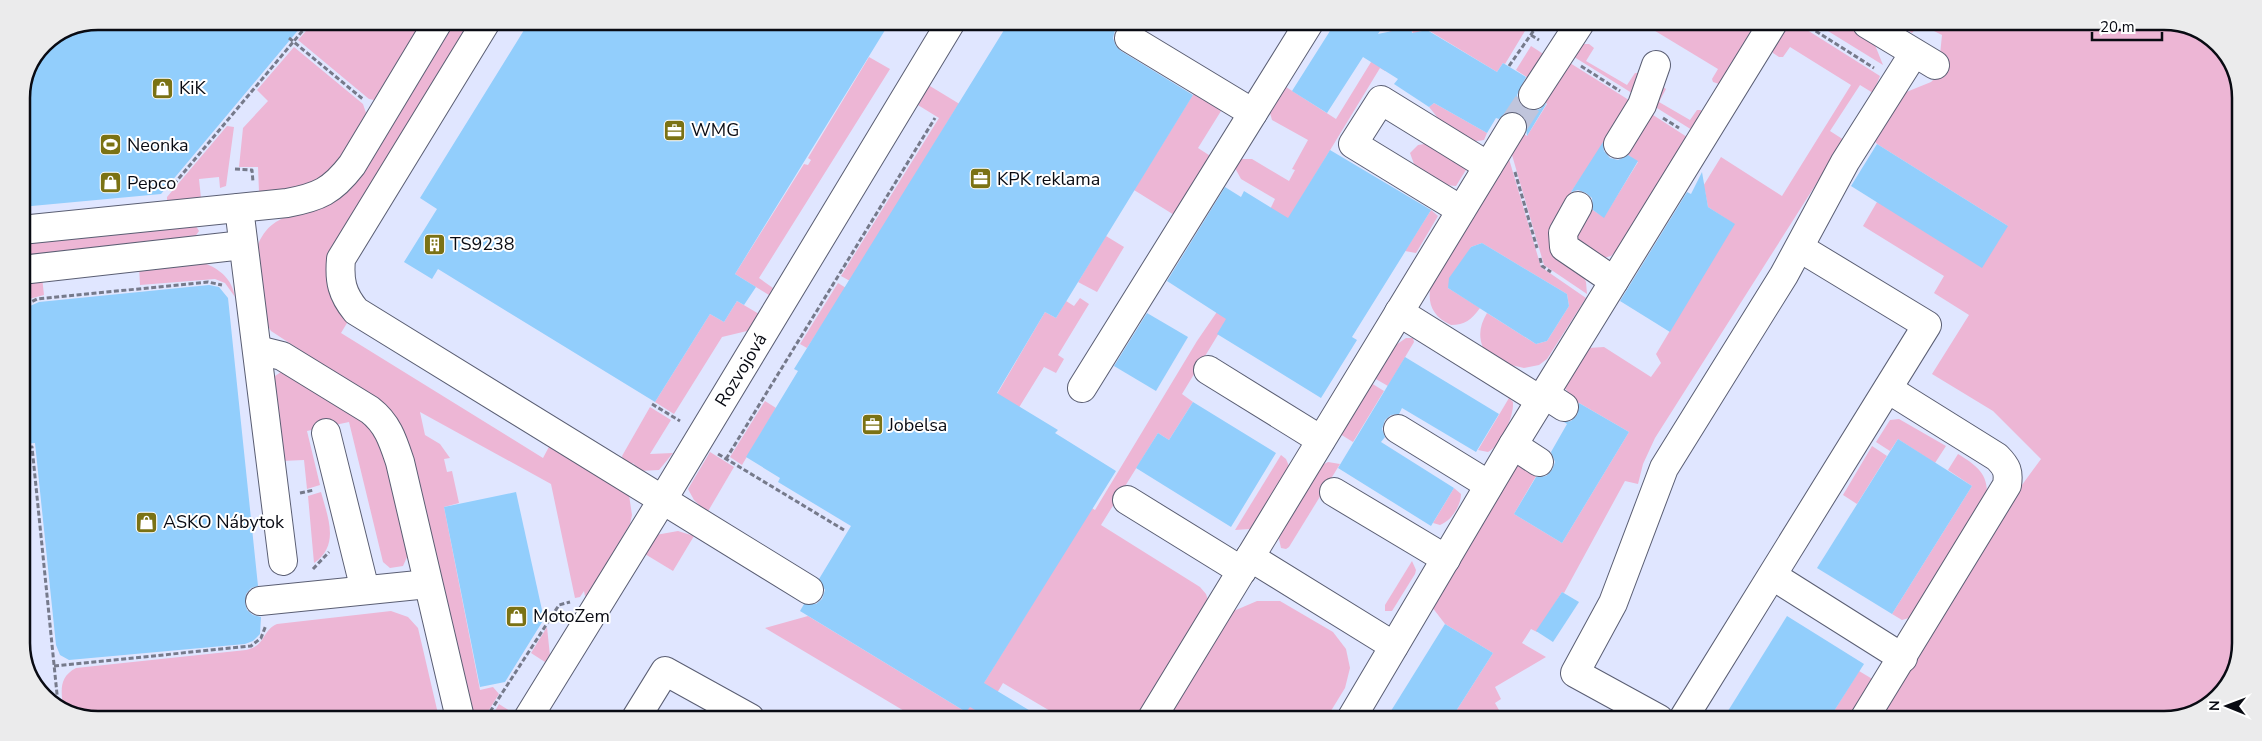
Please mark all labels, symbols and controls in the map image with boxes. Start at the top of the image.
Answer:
scale bar [2092,10,2162,42]
text: 20 m [2100,17,2135,37]
shop icon: KiK [151,76,175,100]
place label: KiK [179,76,206,100]
office icon: WMG [663,118,687,142]
place label: WMG [691,118,739,142]
sports icon: Neonka [99,133,123,157]
place label: Neonka [127,133,189,157]
office icon: KPK reklama [969,167,993,191]
place label: KPK reklama [997,167,1100,191]
shop icon: Pepco [99,171,123,195]
place label: Pepco [127,171,176,195]
building icon: TS9238 [422,232,446,256]
place label: TS9238 [450,232,515,256]
street label: Rozvojová [709,329,772,411]
office icon: Jobelsa [860,413,884,437]
place label: Jobelsa [887,413,947,437]
shop icon: ASKO Nábytok [135,510,159,534]
place label: ASKO Nábytok [163,510,285,534]
shop icon: MotoZem [505,604,529,628]
place label: MotoZem [533,604,610,628]
north arrow [2202,681,2252,731]
text: N [2205,700,2224,711]

